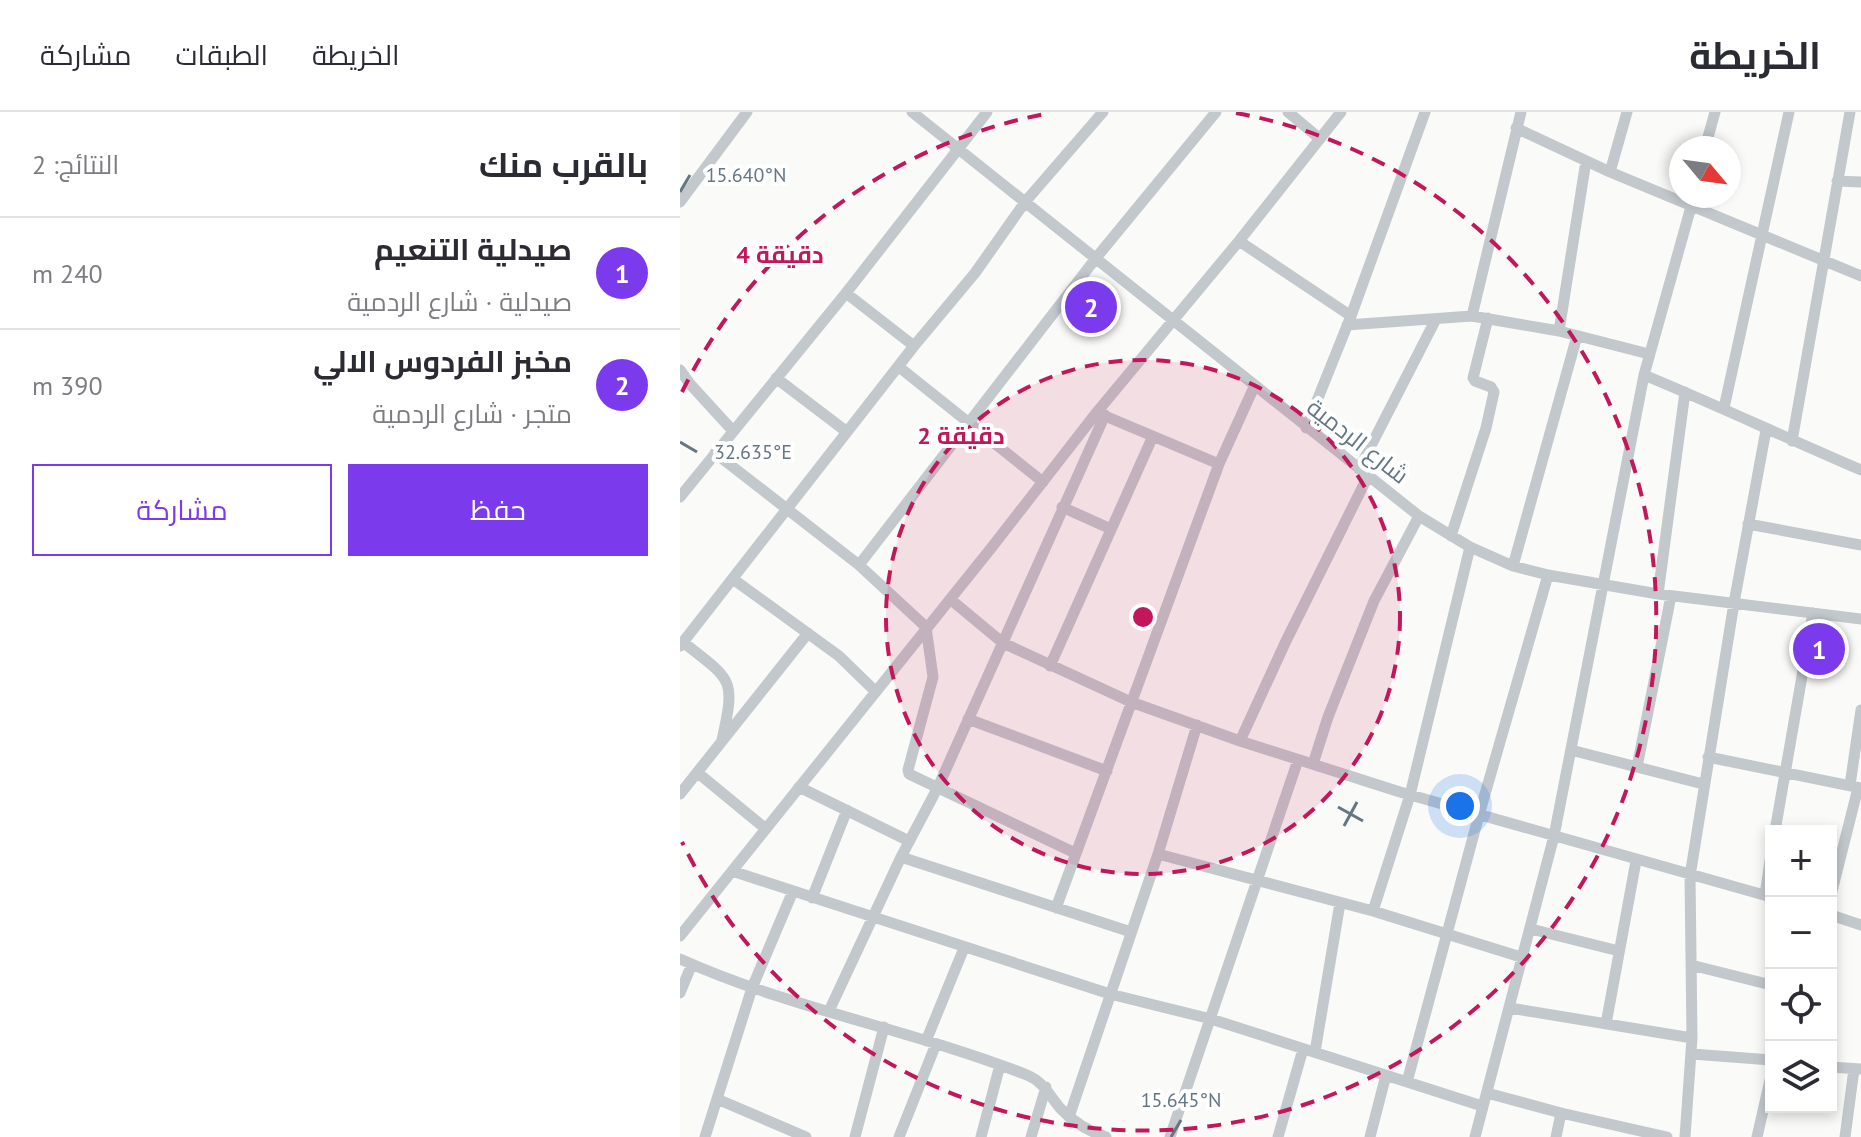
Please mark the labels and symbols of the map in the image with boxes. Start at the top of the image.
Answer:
north arrow [1669,136,1741,208]
text: 15.640°N [706,162,786,188]
text: 4 دقيقة [736,239,824,270]
pin: 2 [1065,277,1117,337]
street label: شارع الردمية [1300,392,1415,491]
text: 2 دقيقة [917,420,1005,451]
text: 32.635°E [714,439,792,465]
centre of rings [1129,603,1157,631]
pin: 1 [1793,619,1845,679]
your location [1440,786,1480,826]
text: 15.645°N [1141,1087,1221,1113]

